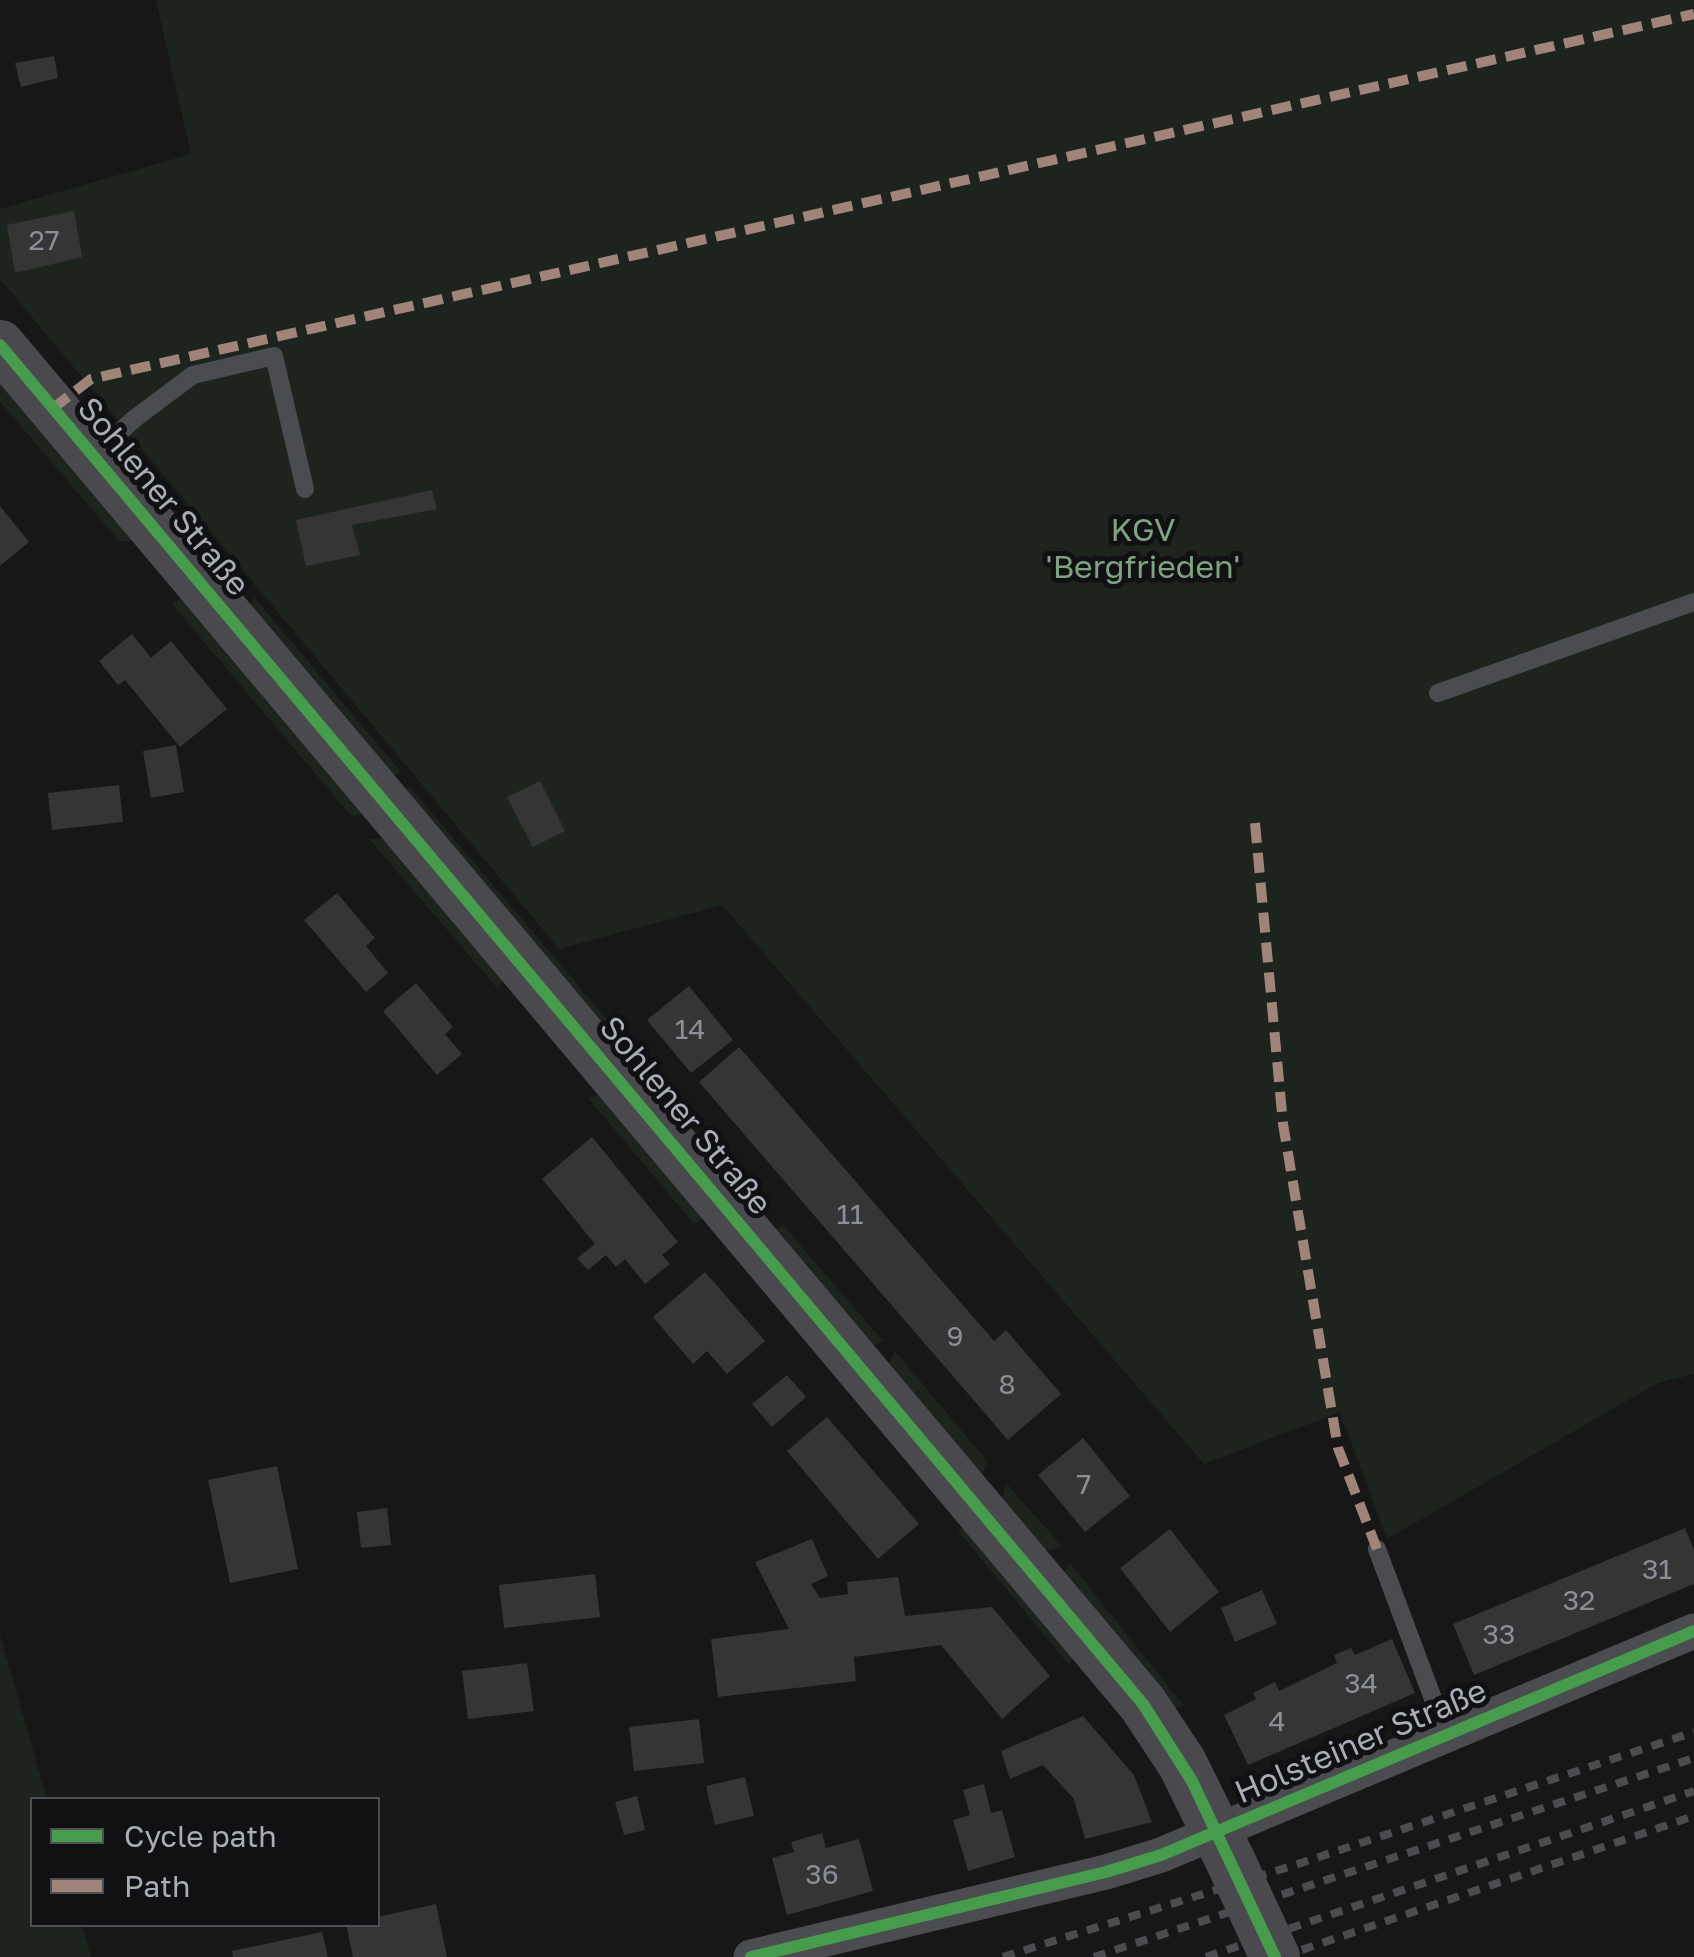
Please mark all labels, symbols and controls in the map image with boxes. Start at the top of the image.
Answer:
house number: 27 [28,224,60,258]
street label: Sohlener Straße [69,390,257,604]
park label: KGV 'Bergfrieden' [1046,512,1240,587]
street label: Sohlener Straße [591,1009,779,1223]
house number: 14 [675,1013,705,1047]
house number: 11 [836,1198,864,1232]
house number: 9 [947,1320,963,1354]
house number: 8 [998,1368,1016,1402]
house number: 7 [1077,1468,1091,1502]
house number: 31 [1642,1553,1672,1587]
house number: 32 [1563,1584,1595,1618]
house number: 33 [1483,1618,1515,1652]
house number: 34 [1344,1667,1378,1701]
street label: Holsteiner Straße [1230,1672,1492,1812]
house number: 4 [1268,1705,1286,1739]
legend [30,1797,380,1927]
text: Cycle path [124,1818,277,1854]
house number: 36 [805,1858,839,1892]
text: Path [124,1868,190,1904]

